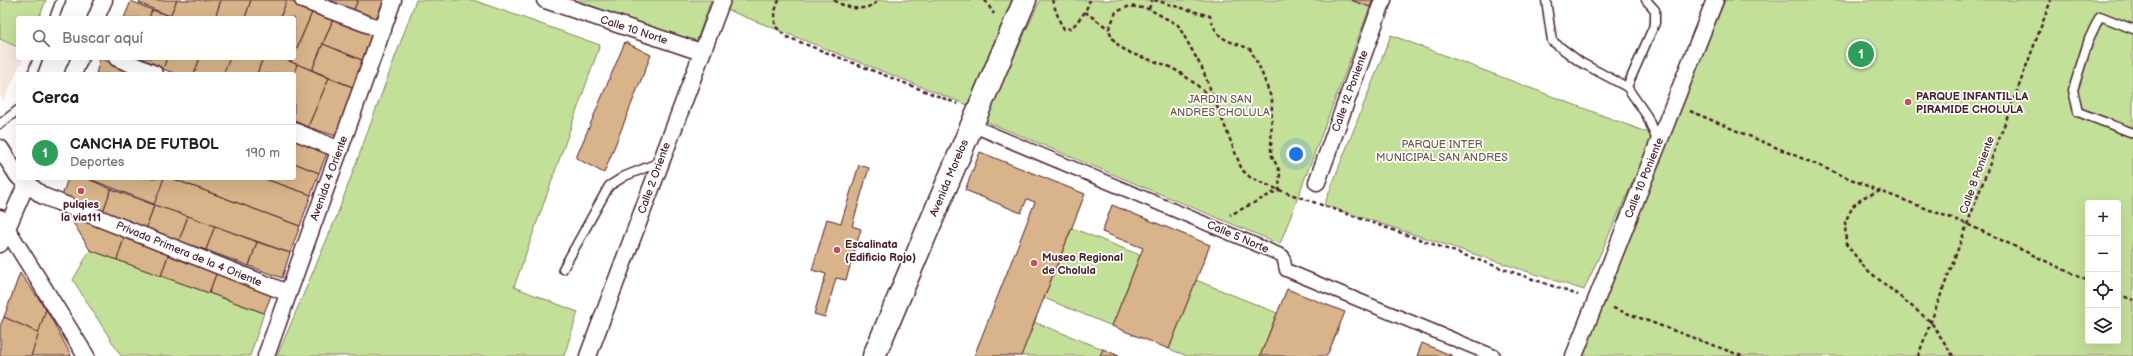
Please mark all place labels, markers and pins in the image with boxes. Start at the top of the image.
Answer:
pin: 1 [1848,39,1874,69]
place label: PARQUE INFANTIL LA PIRAMIDE CHOLULA [1916,90,2028,116]
marker: PARQUE INFANTIL LA PIRAMIDE CHOLULA [1903,97,1913,107]
marker: pulqies la via111 [76,186,86,196]
place label: pulqies la via111 [61,198,101,224]
place label: Escalinata (Edificio Rojo) [845,238,916,264]
marker: Escalinata (Edificio Rojo) [832,245,842,255]
place label: Museo Regional de Cholula [1042,251,1123,277]
marker: Museo Regional de Cholula [1029,258,1039,268]

